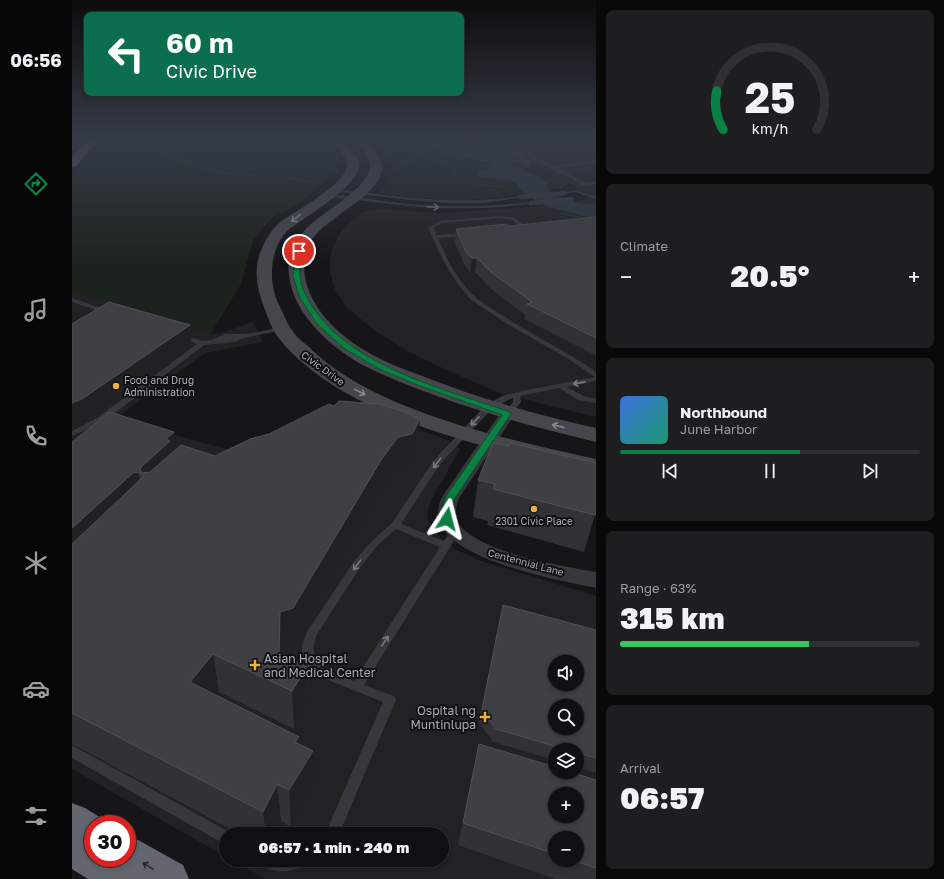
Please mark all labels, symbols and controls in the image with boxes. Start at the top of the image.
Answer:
text: 60 m [166,26,233,59]
icon: left [100,28,152,80]
text: 06:56 [10,49,62,71]
text: Civic Drive [166,60,257,82]
text: 25 [745,72,795,122]
text: km/h [752,119,788,136]
icon: directions [22,170,50,198]
one-way arrow [426,204,439,211]
one-way arrow [290,213,301,222]
pin [282,234,316,268]
text: Climate [620,238,668,254]
icon: arrive [288,240,310,262]
text: 20.5° [731,258,809,294]
text: − [620,263,632,290]
text: + [908,263,920,290]
icon: music [22,296,50,324]
street label: Civic Drive [299,348,347,388]
place label: Food and Drug Administration [124,374,195,398]
one-way arrow [573,379,586,387]
marker: Food and Drug Administration [111,381,121,391]
one-way arrow [354,389,366,396]
text: Northbound [680,403,767,421]
one-way arrow [470,416,480,426]
text: June Harbor [680,421,757,437]
icon: phone [22,422,50,450]
one-way arrow [552,422,565,430]
one-way arrow [433,458,441,469]
icon: previous [659,460,681,482]
icon: pause [759,460,781,482]
icon: next [859,460,881,482]
position arrow [426,498,468,540]
marker: 2301 Civic Place [529,504,539,514]
place label: 2301 Civic Place [495,515,573,527]
street label: Centennial Lane [487,546,566,578]
icon: climate [22,549,50,577]
one-way arrow [353,559,361,570]
text: Range · 63% [620,580,696,596]
text: 315 km [620,600,725,636]
one-way arrow [382,635,390,647]
place label: Asian Hospital and Medical Center [264,651,376,680]
map controls [548,655,584,867]
button: sound [548,655,584,691]
marker: Asian Hospital and Medical Center [249,659,261,671]
icon: car [22,675,50,703]
button: search [548,699,584,735]
place label: Ospital ng Muntinlupa [411,703,476,732]
marker: Ospital ng Muntinlupa [479,711,491,723]
button: layers [548,743,584,779]
text: Arrival [620,760,661,776]
text: 06:57 [620,780,705,816]
button: + [548,787,584,823]
icon: filters [22,802,50,830]
speed limit sign: 30 [84,815,136,867]
button: − [548,831,584,867]
text: 06:57 · 1 min · 240 m [259,838,409,856]
one-way arrow [142,862,154,870]

